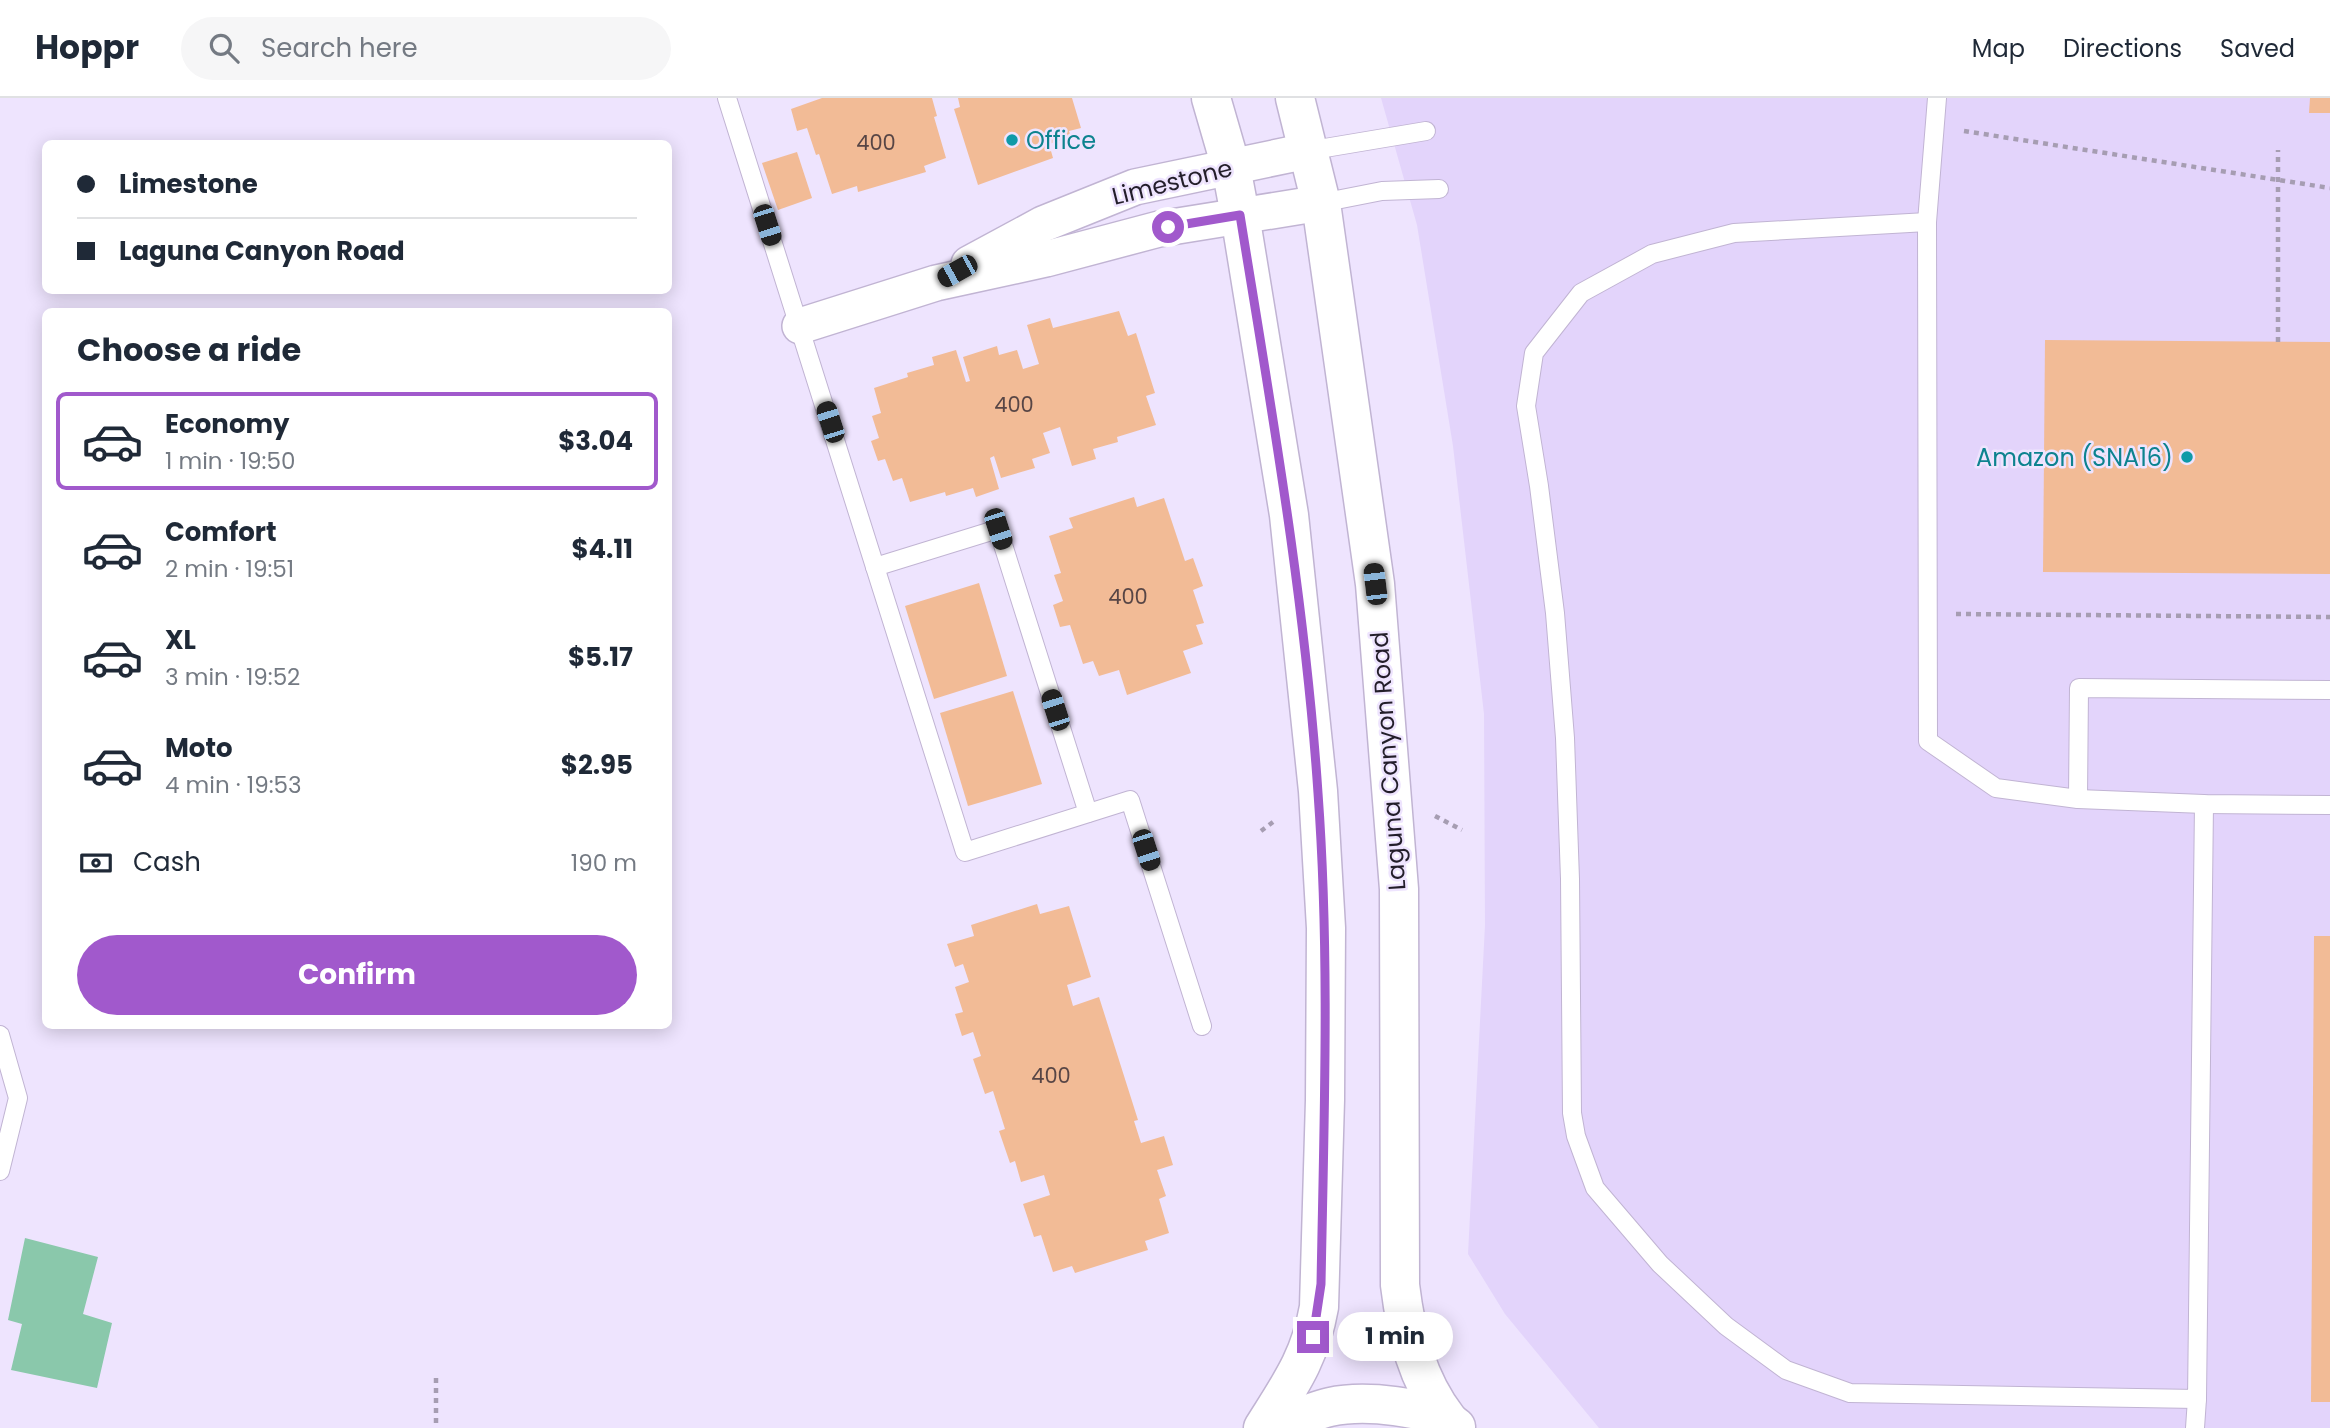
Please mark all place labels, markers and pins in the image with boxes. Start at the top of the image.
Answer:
place label: Office [1026,124,1096,157]
marker: Office [1004,132,1020,148]
place label: Amazon (SNA16) [1976,441,2173,474]
marker: Amazon (SNA16) [2179,449,2195,465]

